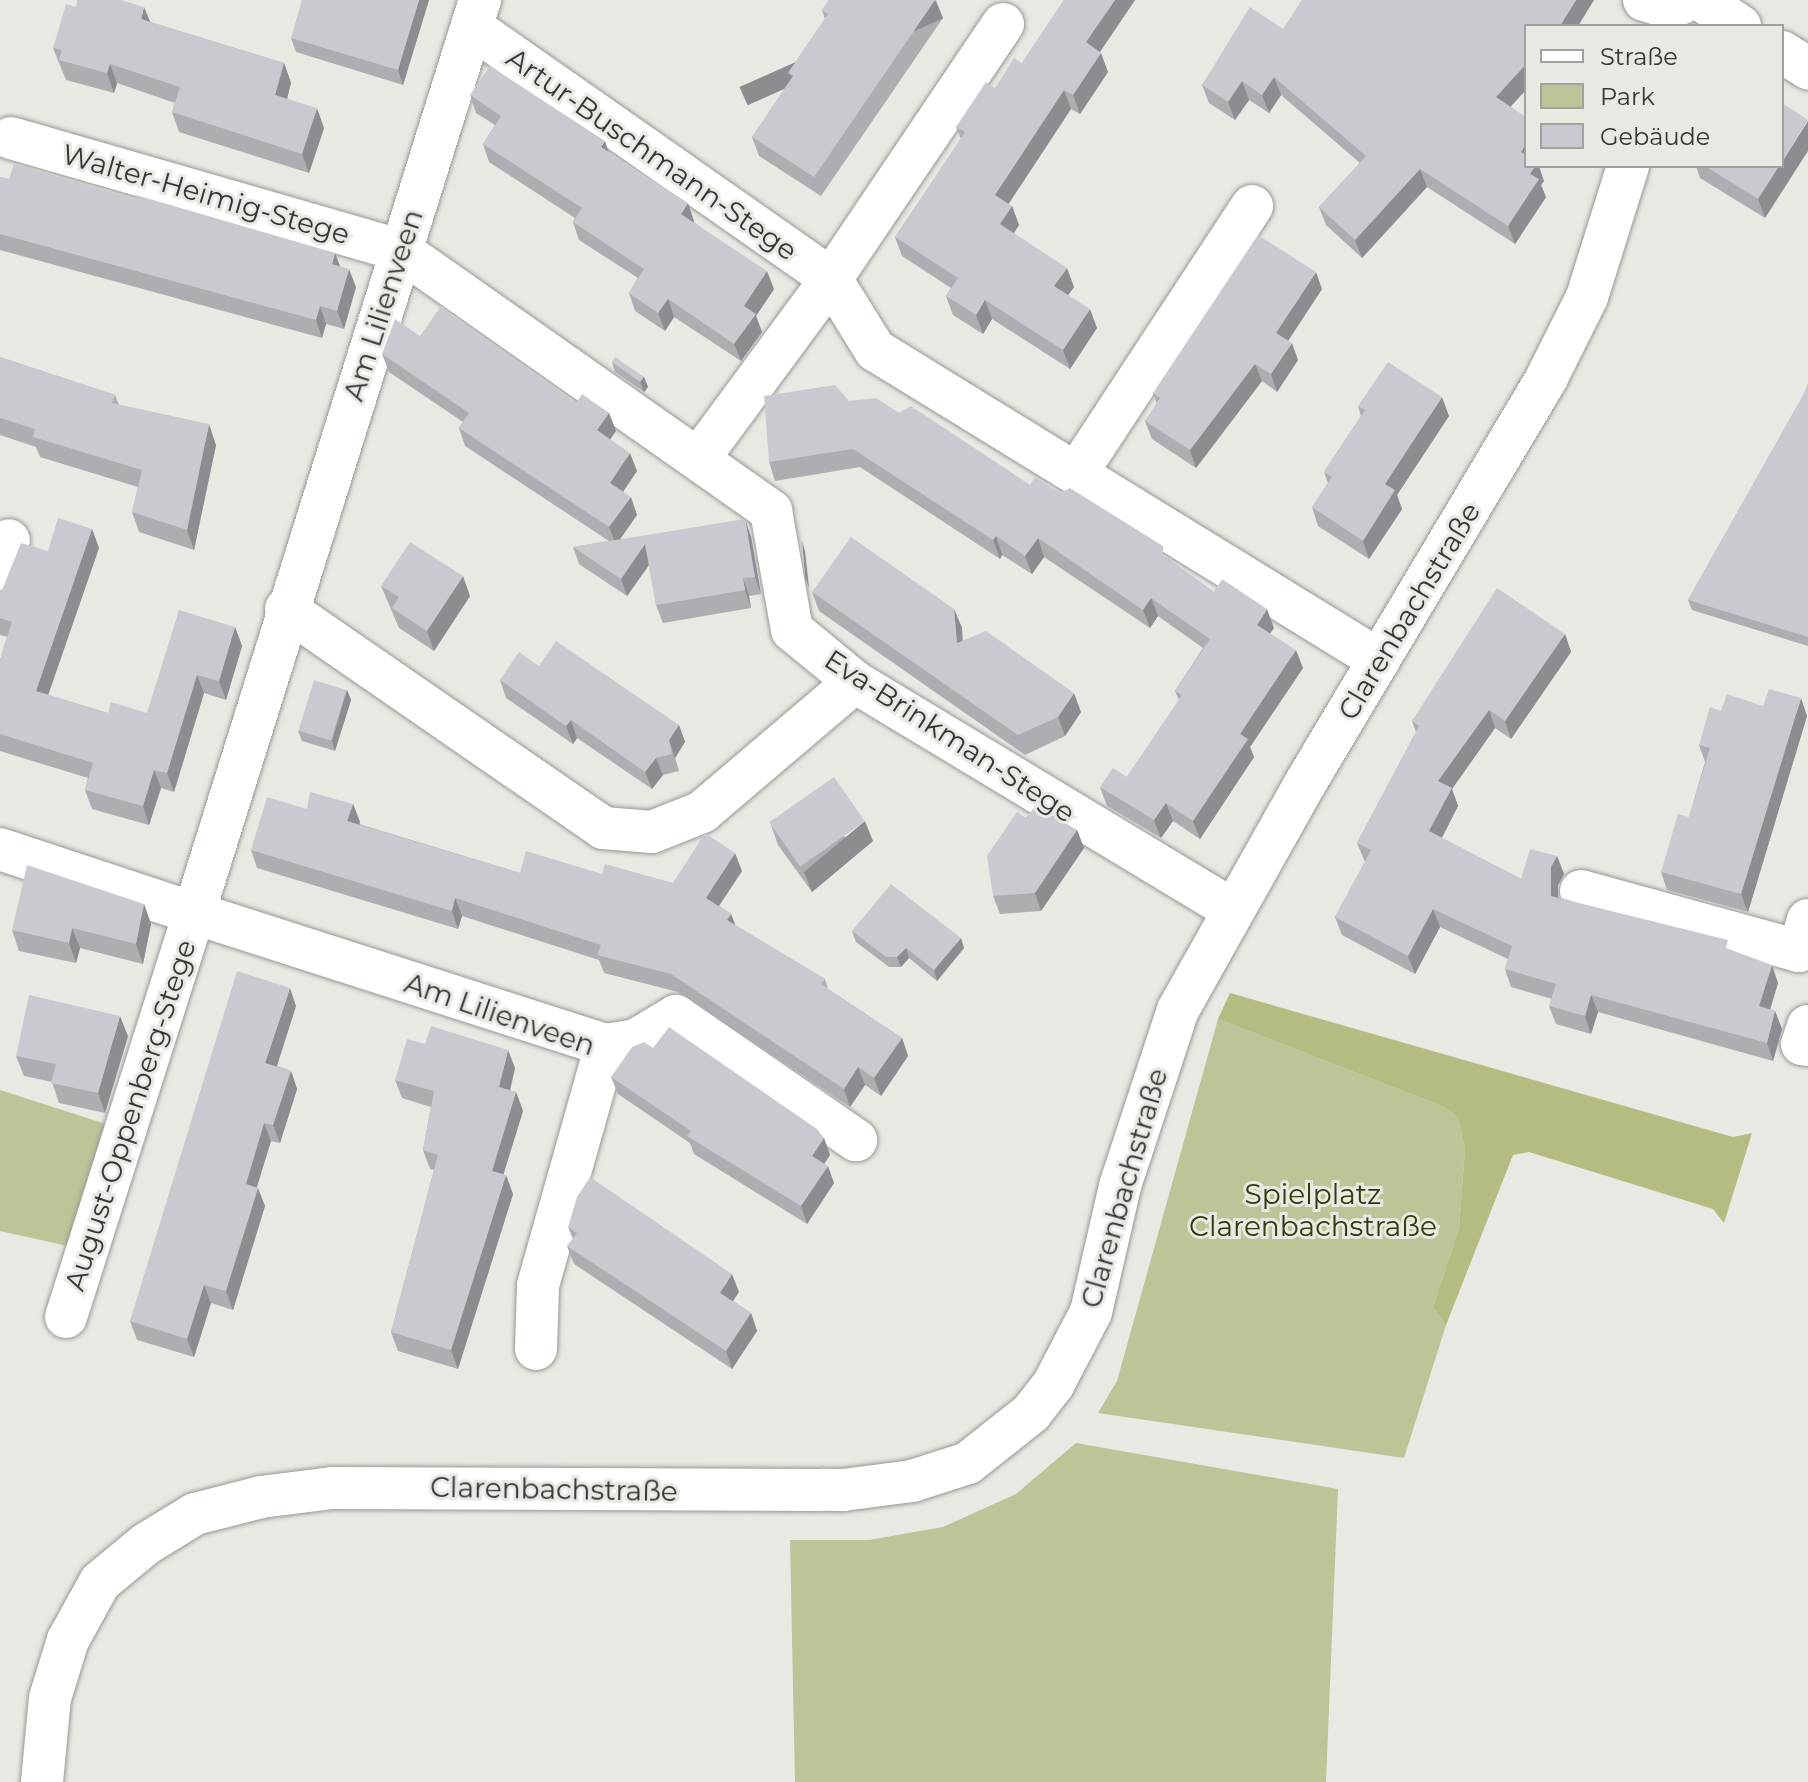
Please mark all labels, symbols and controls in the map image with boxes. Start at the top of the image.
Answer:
legend [1524,24,1784,168]
street label: Artur-Buschmann-Stege [500,41,804,267]
text: Straße [1600,42,1678,71]
text: Park [1600,82,1655,111]
text: Gebäude [1600,122,1710,151]
street label: Walter-Heimig-Stege [58,137,354,251]
street label: Am Lilienveen [336,205,430,405]
street label: Clarenbachstraße [1331,496,1487,726]
street label: Eva-Brinkman-Stege [818,642,1082,830]
street label: August-Oppenberg-Stege [57,935,203,1295]
street label: Am Lilienveen [400,966,600,1062]
street label: Clarenbachstraße [1074,1064,1174,1312]
park label: Spielplatz Clarenbachstraße [1189,1177,1437,1243]
street label: Clarenbachstraße [430,1470,678,1508]

